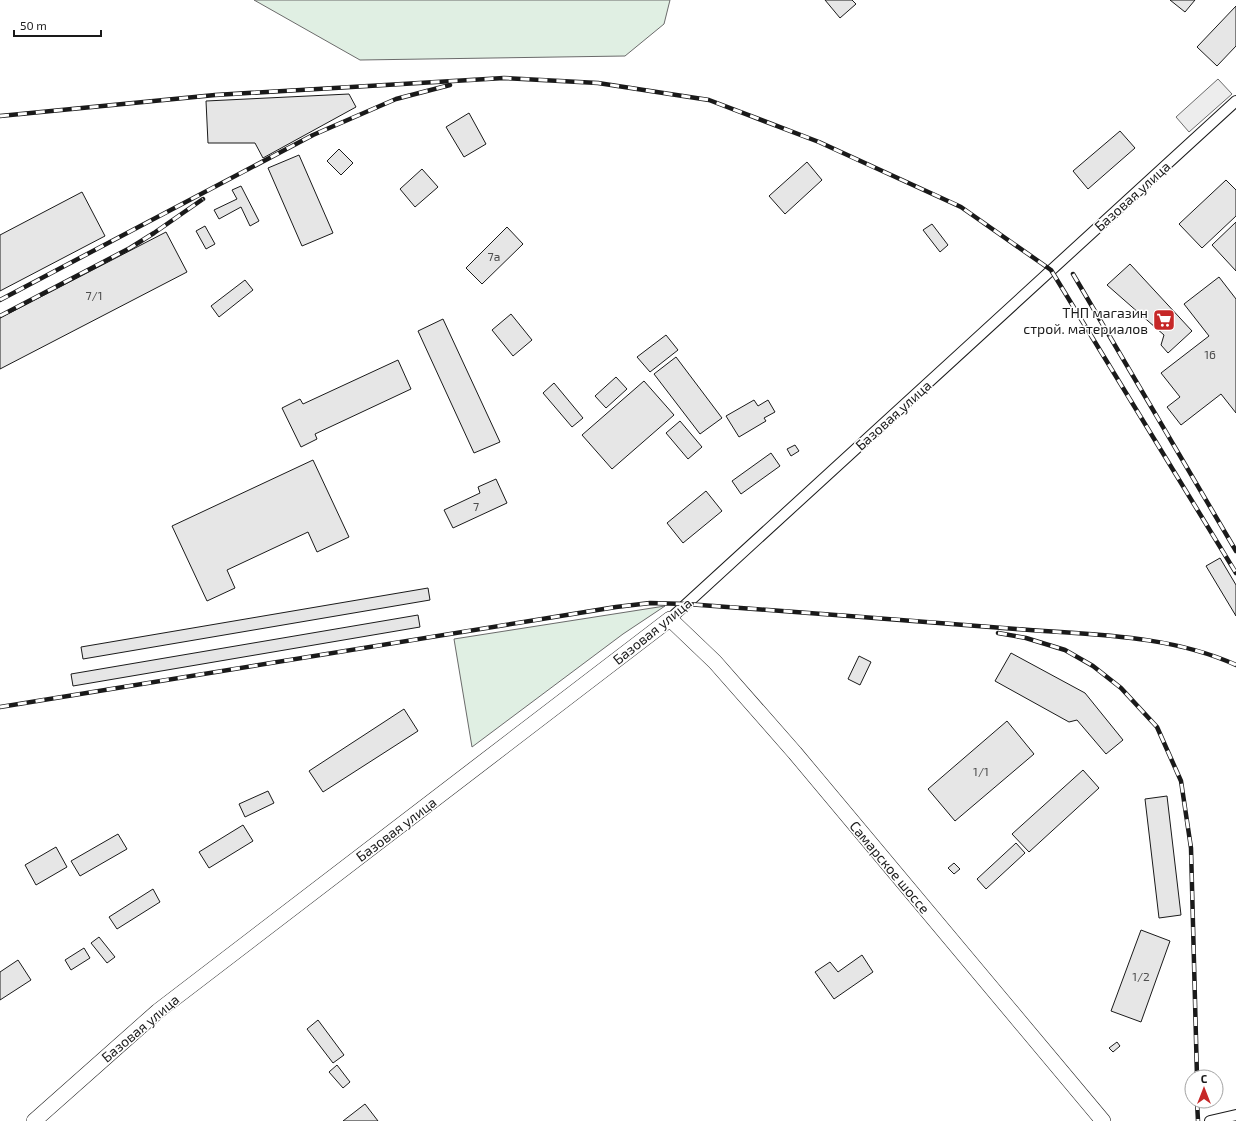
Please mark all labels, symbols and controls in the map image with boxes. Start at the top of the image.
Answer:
scale bar [14,12,101,38]
text: 50 m [20,18,47,32]
street label: Базовая улица [1091,157,1173,235]
house number: 7а [488,249,500,263]
house number: 7/1 [85,288,103,302]
place label: ТНП магазин строй. материалов [1023,304,1148,337]
supermarket icon: ТНП магазин строй. материалов [1151,307,1177,333]
house number: 16 [1204,347,1216,361]
street label: Базовая улица [852,376,934,454]
house number: 7 [473,499,479,513]
street label: Базовая улица [609,594,695,668]
house number: 1/1 [973,764,989,778]
street label: Базовая улица [352,793,440,865]
street label: Самарское шоссе [846,817,934,917]
house number: 1/2 [1132,969,1150,983]
street label: Базовая улица [98,991,182,1065]
north arrow [1184,1069,1224,1109]
text: С [1201,1072,1208,1085]

